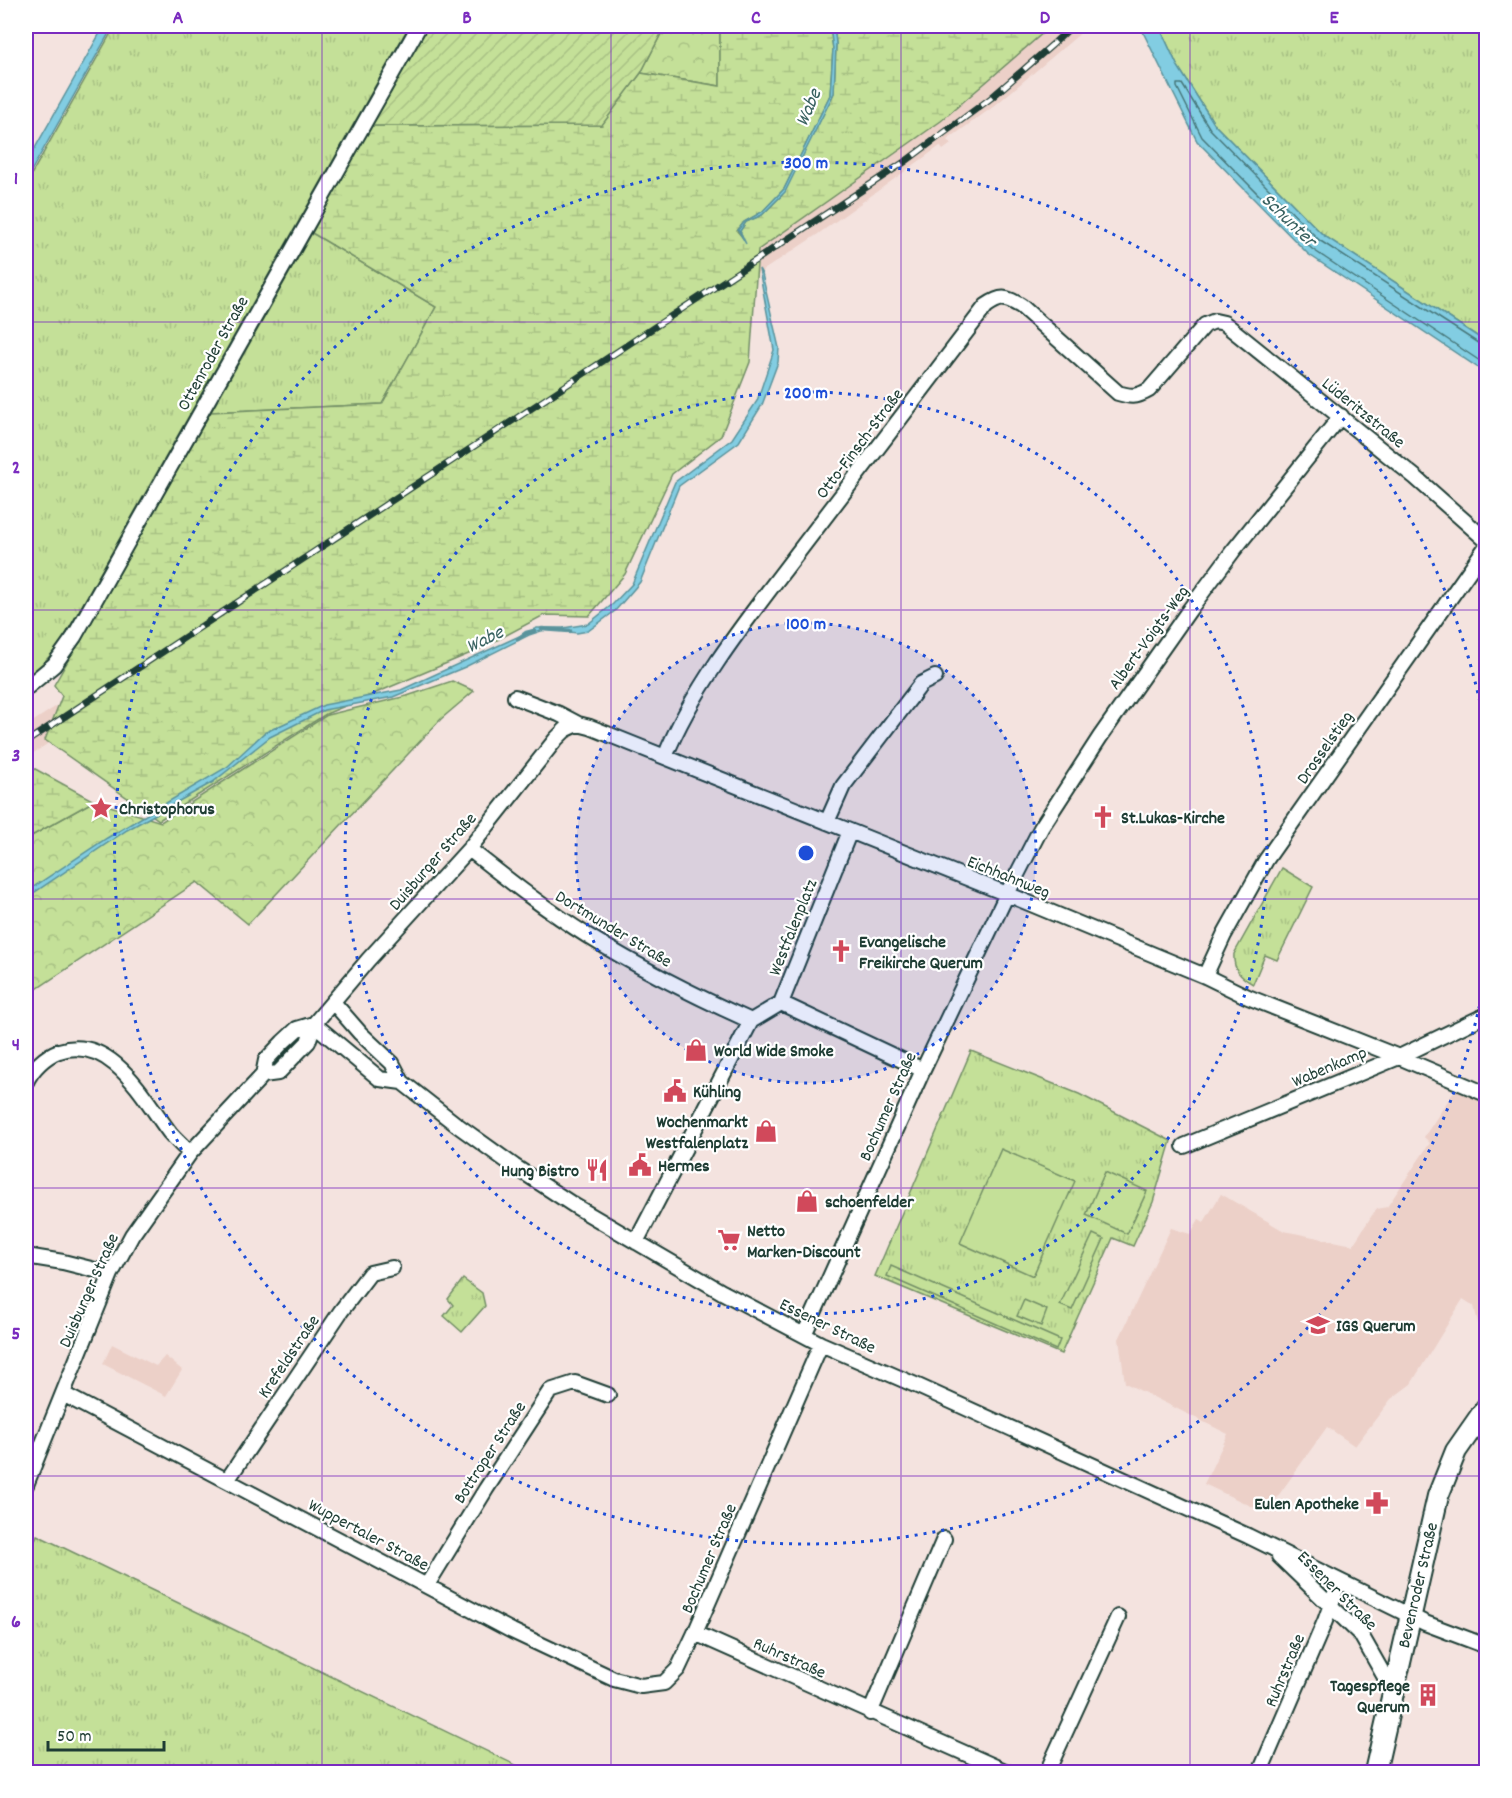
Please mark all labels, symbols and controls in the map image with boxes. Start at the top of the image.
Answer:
text: A [173,5,184,33]
text: B [462,5,472,33]
text: C [751,5,761,33]
text: D [1040,5,1051,33]
text: E [1329,5,1339,33]
water label: Wabe [789,84,831,131]
text: 300 m [784,152,828,177]
text: 1 [14,166,18,194]
water label: Schunter [1254,188,1324,256]
street label: Ottenroder Straße [172,292,256,416]
street label: Lüderitzstraße [1315,373,1410,455]
text: 200 m [784,382,828,407]
street label: Otto-Finsch-Straße [811,384,911,505]
text: 2 [12,455,20,483]
street label: Albert-Voigts-Weg [1104,581,1197,696]
text: 100 m [786,613,826,638]
water label: Wabe [462,619,510,662]
street label: Drosselstieg [1292,706,1361,790]
text: 3 [12,743,20,771]
place icon: Christophorus [88,795,114,821]
place label: Christophorus [119,798,215,823]
church icon: St.Lukas-Kirche [1090,804,1116,830]
place label: St.Lukas-Kirche [1121,807,1225,832]
street label: Duisburger Straße [384,808,484,917]
centre of rings [796,843,816,863]
street label: Eichhahnweg [963,850,1053,906]
street label: Westfalenplatz [764,876,825,980]
street label: Dortmunder Straße [550,885,676,975]
place label: Evangelische Freikirche Querum [859,931,983,977]
church icon: Evangelische Freikirche Querum [828,938,854,964]
text: 4 [12,1032,20,1060]
shop icon: World Wide Smoke [683,1037,709,1063]
place label: World Wide Smoke [714,1040,834,1065]
street label: Wabenkamp [1289,1041,1371,1095]
street label: Bochumer Straße [854,1048,925,1166]
public building icon: Kühling [662,1078,688,1104]
place label: Kühling [693,1081,741,1106]
place label: Wochenmarkt Westfalenplatz [646,1111,748,1157]
shop icon: Wochenmarkt Westfalenplatz [753,1118,779,1144]
public building icon: Hermes [627,1152,653,1178]
place label: Hermes [658,1155,710,1180]
restaurant icon: Hung Bistro [584,1157,610,1183]
place label: Hung Bistro [501,1160,579,1185]
shop icon: schoenfelder [794,1188,820,1214]
place label: schoenfelder [825,1191,914,1216]
place label: Netto Marken-Discount [747,1220,861,1266]
supermarket icon: Netto Marken-Discount [716,1227,742,1253]
street label: Duisburger Straße [54,1230,127,1352]
street label: Essener Straße [774,1293,879,1361]
street label: Krefeldstraße [253,1311,327,1404]
school or university icon: IGS Querum [1305,1312,1331,1338]
place label: IGS Querum [1336,1315,1416,1340]
text: 5 [11,1321,21,1349]
street label: Bottroper Straße [449,1397,534,1510]
pharmacy icon: Eulen Apotheke [1364,1490,1390,1516]
place label: Eulen Apotheke [1254,1493,1359,1518]
street label: Wuppertaler Straße [303,1494,433,1579]
street label: Bochumer Straße [676,1500,745,1618]
street label: Bevenroder Straße [1393,1520,1446,1651]
street label: Essener Straße [1290,1546,1382,1638]
text: 6 [11,1609,21,1637]
street label: Ruhrstraße [1260,1630,1313,1711]
street label: Ruhrstraße [749,1632,829,1686]
place label: Tagespflege Querum [1330,1675,1410,1721]
building icon: Tagespflege Querum [1415,1682,1441,1708]
scale bar [48,1714,164,1752]
text: 50 m [57,1725,92,1750]

